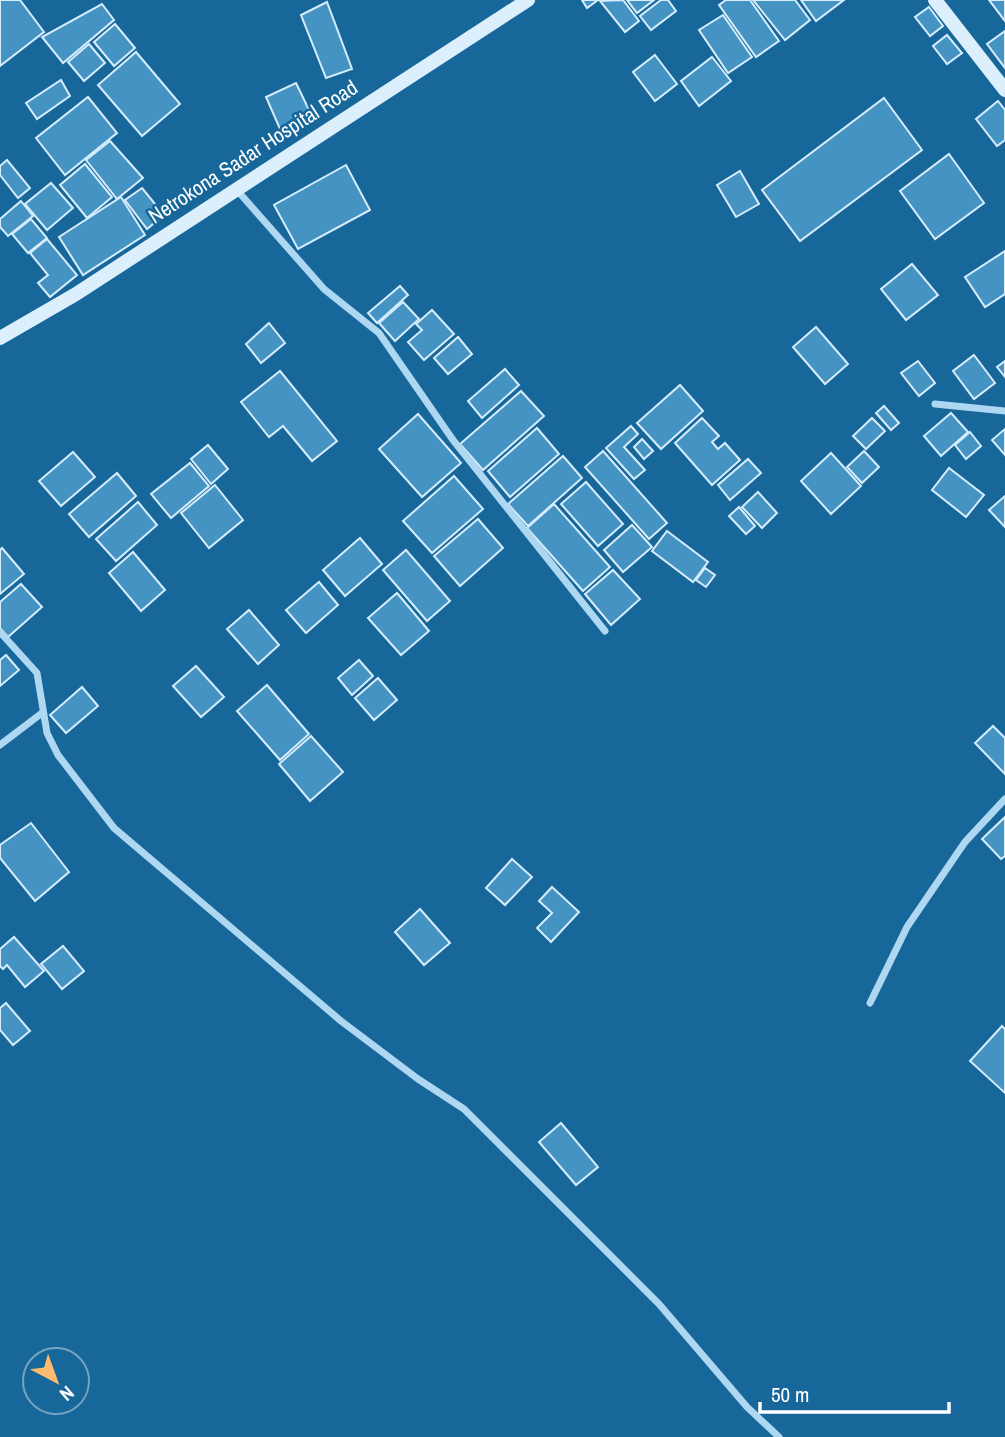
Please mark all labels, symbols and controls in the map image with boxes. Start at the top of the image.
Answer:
street label: Netrokona Sadar Hospital Road [142,73,363,230]
north arrow [21,1346,91,1416]
scale bar [760,1370,949,1414]
text: N [54,1380,80,1407]
text: 50 m [771,1380,809,1409]

